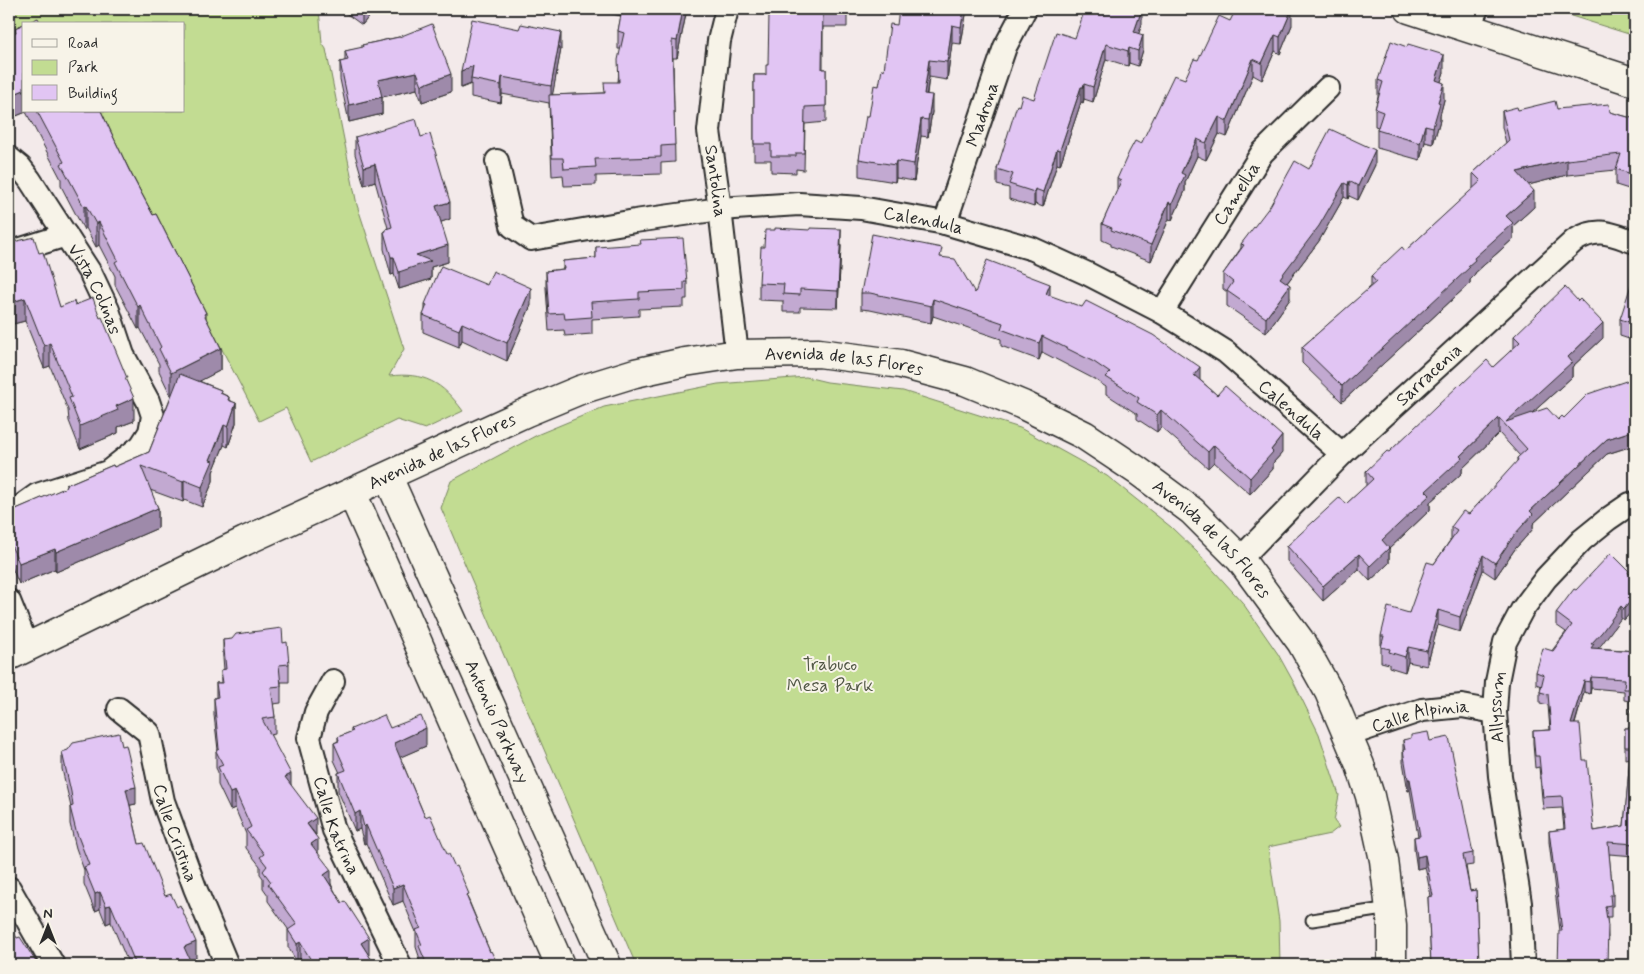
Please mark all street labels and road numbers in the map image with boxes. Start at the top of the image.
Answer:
street label: Madrona [961,79,1005,150]
street label: Santolina [698,143,732,219]
street label: Camellia [1208,158,1266,230]
street label: Calendula [881,201,966,241]
street label: Vista Colinas [61,239,126,338]
street label: Sarracenia [1391,339,1468,412]
street label: Avenida de las Flores [765,342,926,382]
street label: Calendula [1253,375,1329,446]
street label: Avenida de las Flores [365,408,520,496]
street label: Avenida de las Flores [1147,475,1276,604]
street label: Antonio Parkway [459,656,535,788]
street label: Allyssum [1484,669,1512,744]
street label: Calle Alpinia [1369,695,1472,739]
street label: Calle Katrina [307,774,365,879]
street label: Calle Cristina [147,782,203,886]

